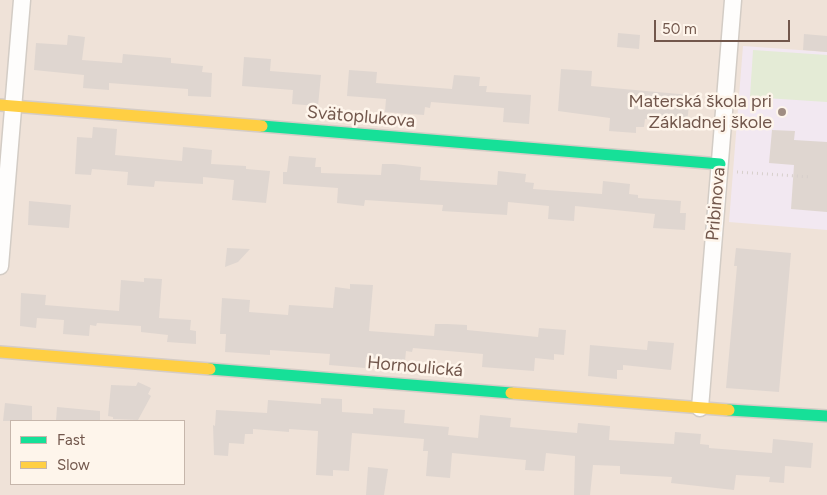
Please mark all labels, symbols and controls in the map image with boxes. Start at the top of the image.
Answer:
scale bar [657,10,793,42]
text: 50 m [662,20,697,38]
place label: Materská škola pri Základnej škole [628,91,772,134]
street label: Svätoplukova [306,102,416,132]
marker: Materská škola pri Základnej škole [776,106,788,118]
street label: Pribinova [702,166,730,242]
street label: Hornoulická [366,352,464,382]
legend [10,420,185,485]
text: Fast [57,431,85,449]
text: Slow [57,456,90,474]

